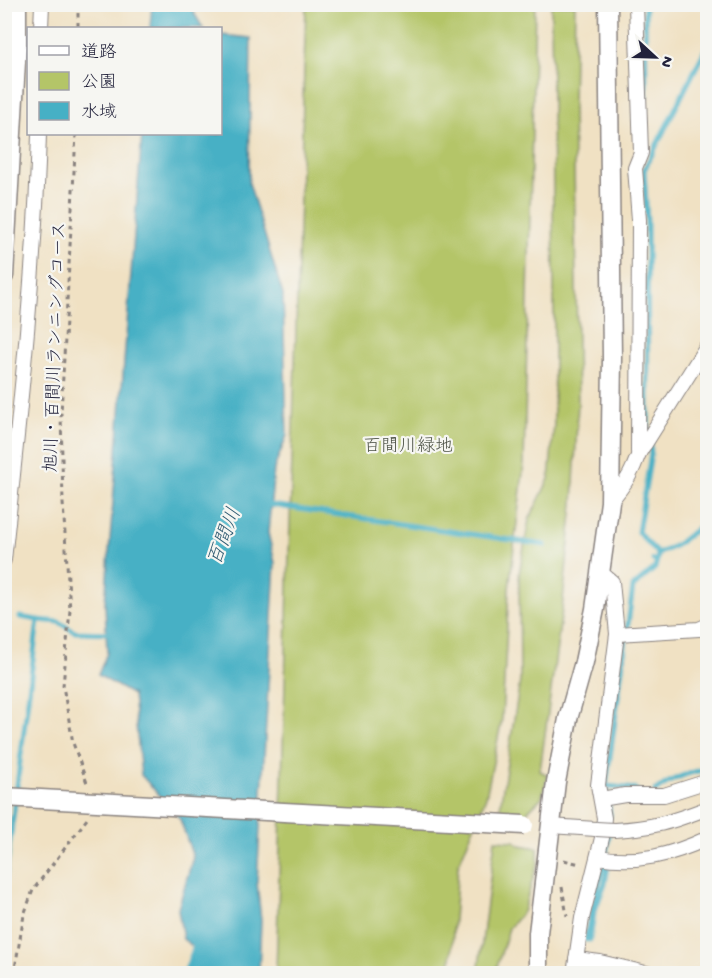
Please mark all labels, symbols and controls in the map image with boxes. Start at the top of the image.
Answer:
legend [27,27,222,135]
north arrow [625,27,685,87]
text: 道路 [81,42,117,64]
text: N [655,53,676,70]
text: 公園 [81,73,117,94]
text: 水域 [81,102,117,124]
street label: 旭川・百間川ランニングコース [41,221,71,473]
park label: 百間川緑地 [363,436,453,458]
water label: 百間川 [204,505,248,569]

